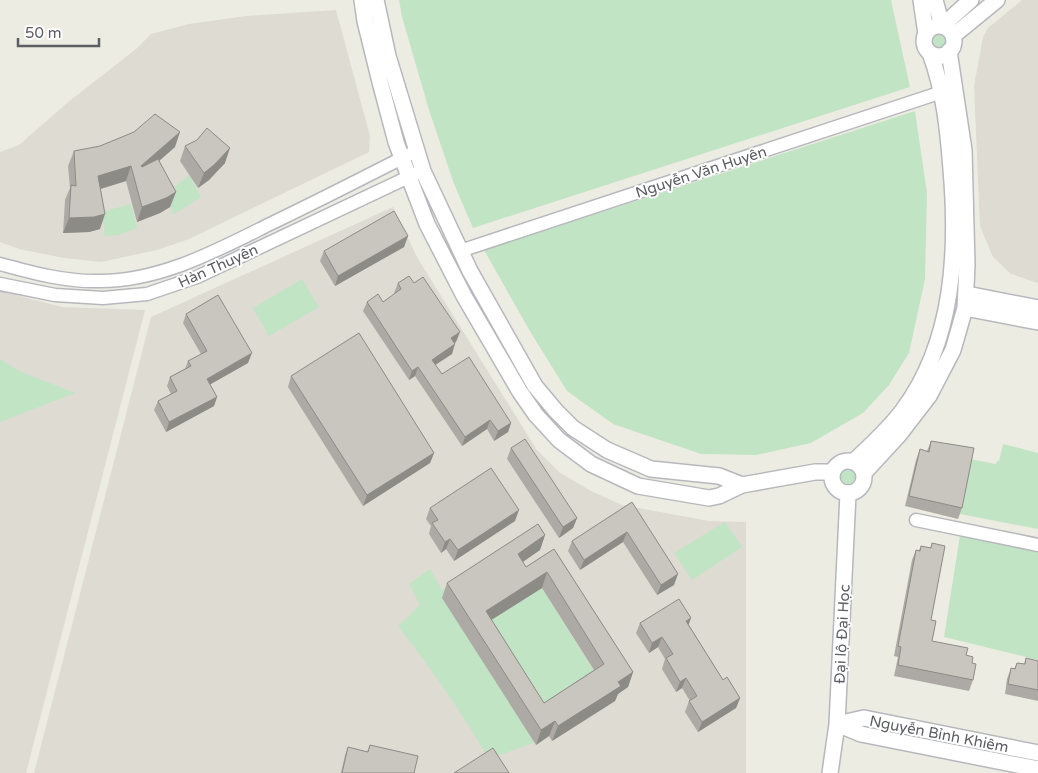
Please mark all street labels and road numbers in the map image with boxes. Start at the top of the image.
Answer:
street label: Nguyễn Văn Huyên [633,142,769,202]
street label: Hàn Thuyên [175,240,261,292]
street label: Đại lộ Đại Học [830,584,854,684]
street label: Nguyễn Bỉnh Khiêm [868,712,1010,756]

